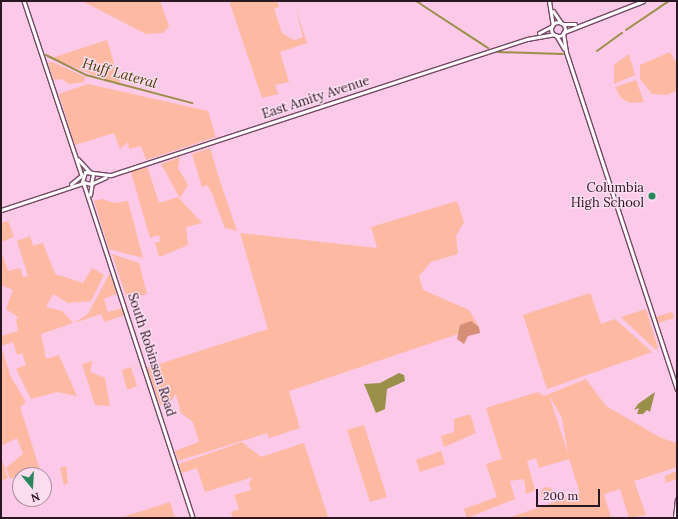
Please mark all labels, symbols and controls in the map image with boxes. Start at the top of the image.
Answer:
water label: Huff Lateral [81,54,159,92]
street label: East Amity Avenue [260,73,372,123]
place label: Columbia High School [571,181,644,212]
marker: Columbia High School [647,191,657,201]
street label: South Robinson Road [124,291,178,419]
north arrow [12,467,52,507]
scale bar [538,481,602,507]
text: 200 m [543,488,578,503]
text: N [29,489,42,505]

